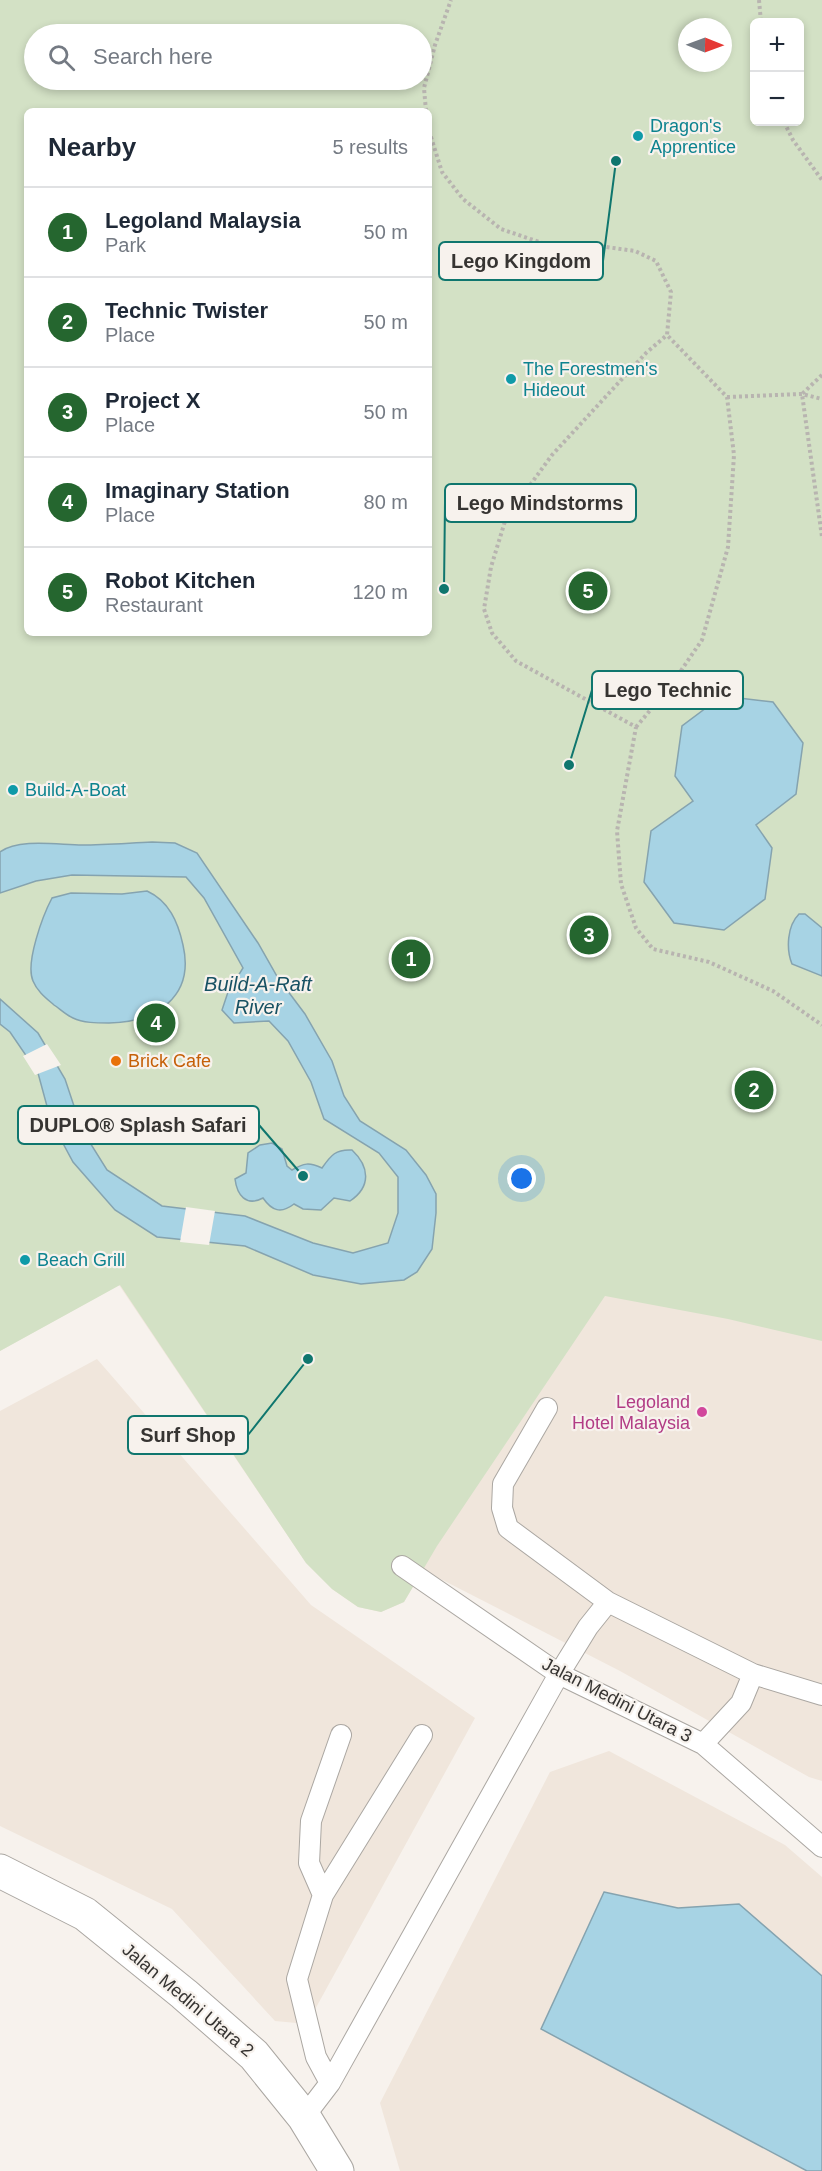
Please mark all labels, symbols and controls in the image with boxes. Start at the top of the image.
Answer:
north arrow [678,18,732,72]
map controls [750,18,804,126]
button: + [750,18,804,72]
search box [24,24,432,90]
icon: search [45,41,78,74]
text: Search here [93,44,213,69]
button: − [750,72,804,126]
place label: Dragon's Apprentice [650,116,736,157]
marker: Dragon's Apprentice [631,129,645,143]
text: Nearby [48,132,136,162]
text: 5 results [332,136,408,158]
text: Legoland Malaysia [105,208,301,233]
text: 1 [62,221,73,243]
text: 50 m [364,221,408,243]
text: Park [105,234,146,256]
callout: Lego Kingdom [439,242,603,280]
text: Lego Kingdom [451,250,591,272]
text: Technic Twister [105,298,268,323]
text: 2 [62,311,73,333]
text: 50 m [364,311,408,333]
text: Place [105,324,155,346]
place label: The Forestmen's Hideout [523,359,657,400]
marker: The Forestmen's Hideout [504,372,518,386]
text: Project X [105,388,200,413]
text: 3 [62,401,73,423]
text: 50 m [364,401,408,423]
text: Place [105,414,155,436]
text: Imaginary Station [105,478,290,503]
callout: Lego Mindstorms [445,484,636,522]
text: 4 [62,491,73,513]
text: 80 m [364,491,408,513]
text: Lego Mindstorms [457,492,623,514]
text: Place [105,504,155,526]
text: Robot Kitchen [105,568,255,593]
pin: 5 [568,568,608,614]
text: 5 [62,581,73,603]
text: 120 m [352,581,408,603]
text: Restaurant [105,594,203,616]
callout: Lego Technic [592,671,743,709]
text: Lego Technic [604,679,732,701]
place label: Build-A-Boat [25,780,126,800]
marker: Build-A-Boat [6,783,20,797]
pin: 3 [570,912,608,958]
pin: 1 [392,936,430,982]
water label: Build-A-Raft River [204,973,313,1018]
pin: 4 [136,1000,176,1046]
place label: Brick Cafe [128,1051,211,1071]
marker: Brick Cafe [109,1054,123,1068]
pin: 2 [734,1068,774,1112]
callout: DUPLO® Splash Safari [18,1106,259,1144]
text: DUPLO® Splash Safari [29,1114,247,1136]
your location [507,1164,536,1193]
place label: Beach Grill [37,1250,125,1270]
marker: Beach Grill [18,1253,32,1267]
place label: Legoland Hotel Malaysia [572,1392,691,1433]
marker: Legoland Hotel Malaysia [695,1405,709,1419]
callout: Surf Shop [128,1416,248,1454]
text: Surf Shop [140,1424,236,1446]
street label: Jalan Medini Utara 3 [539,1654,695,1746]
street label: Jalan Medini Utara 2 [118,1939,258,2061]

